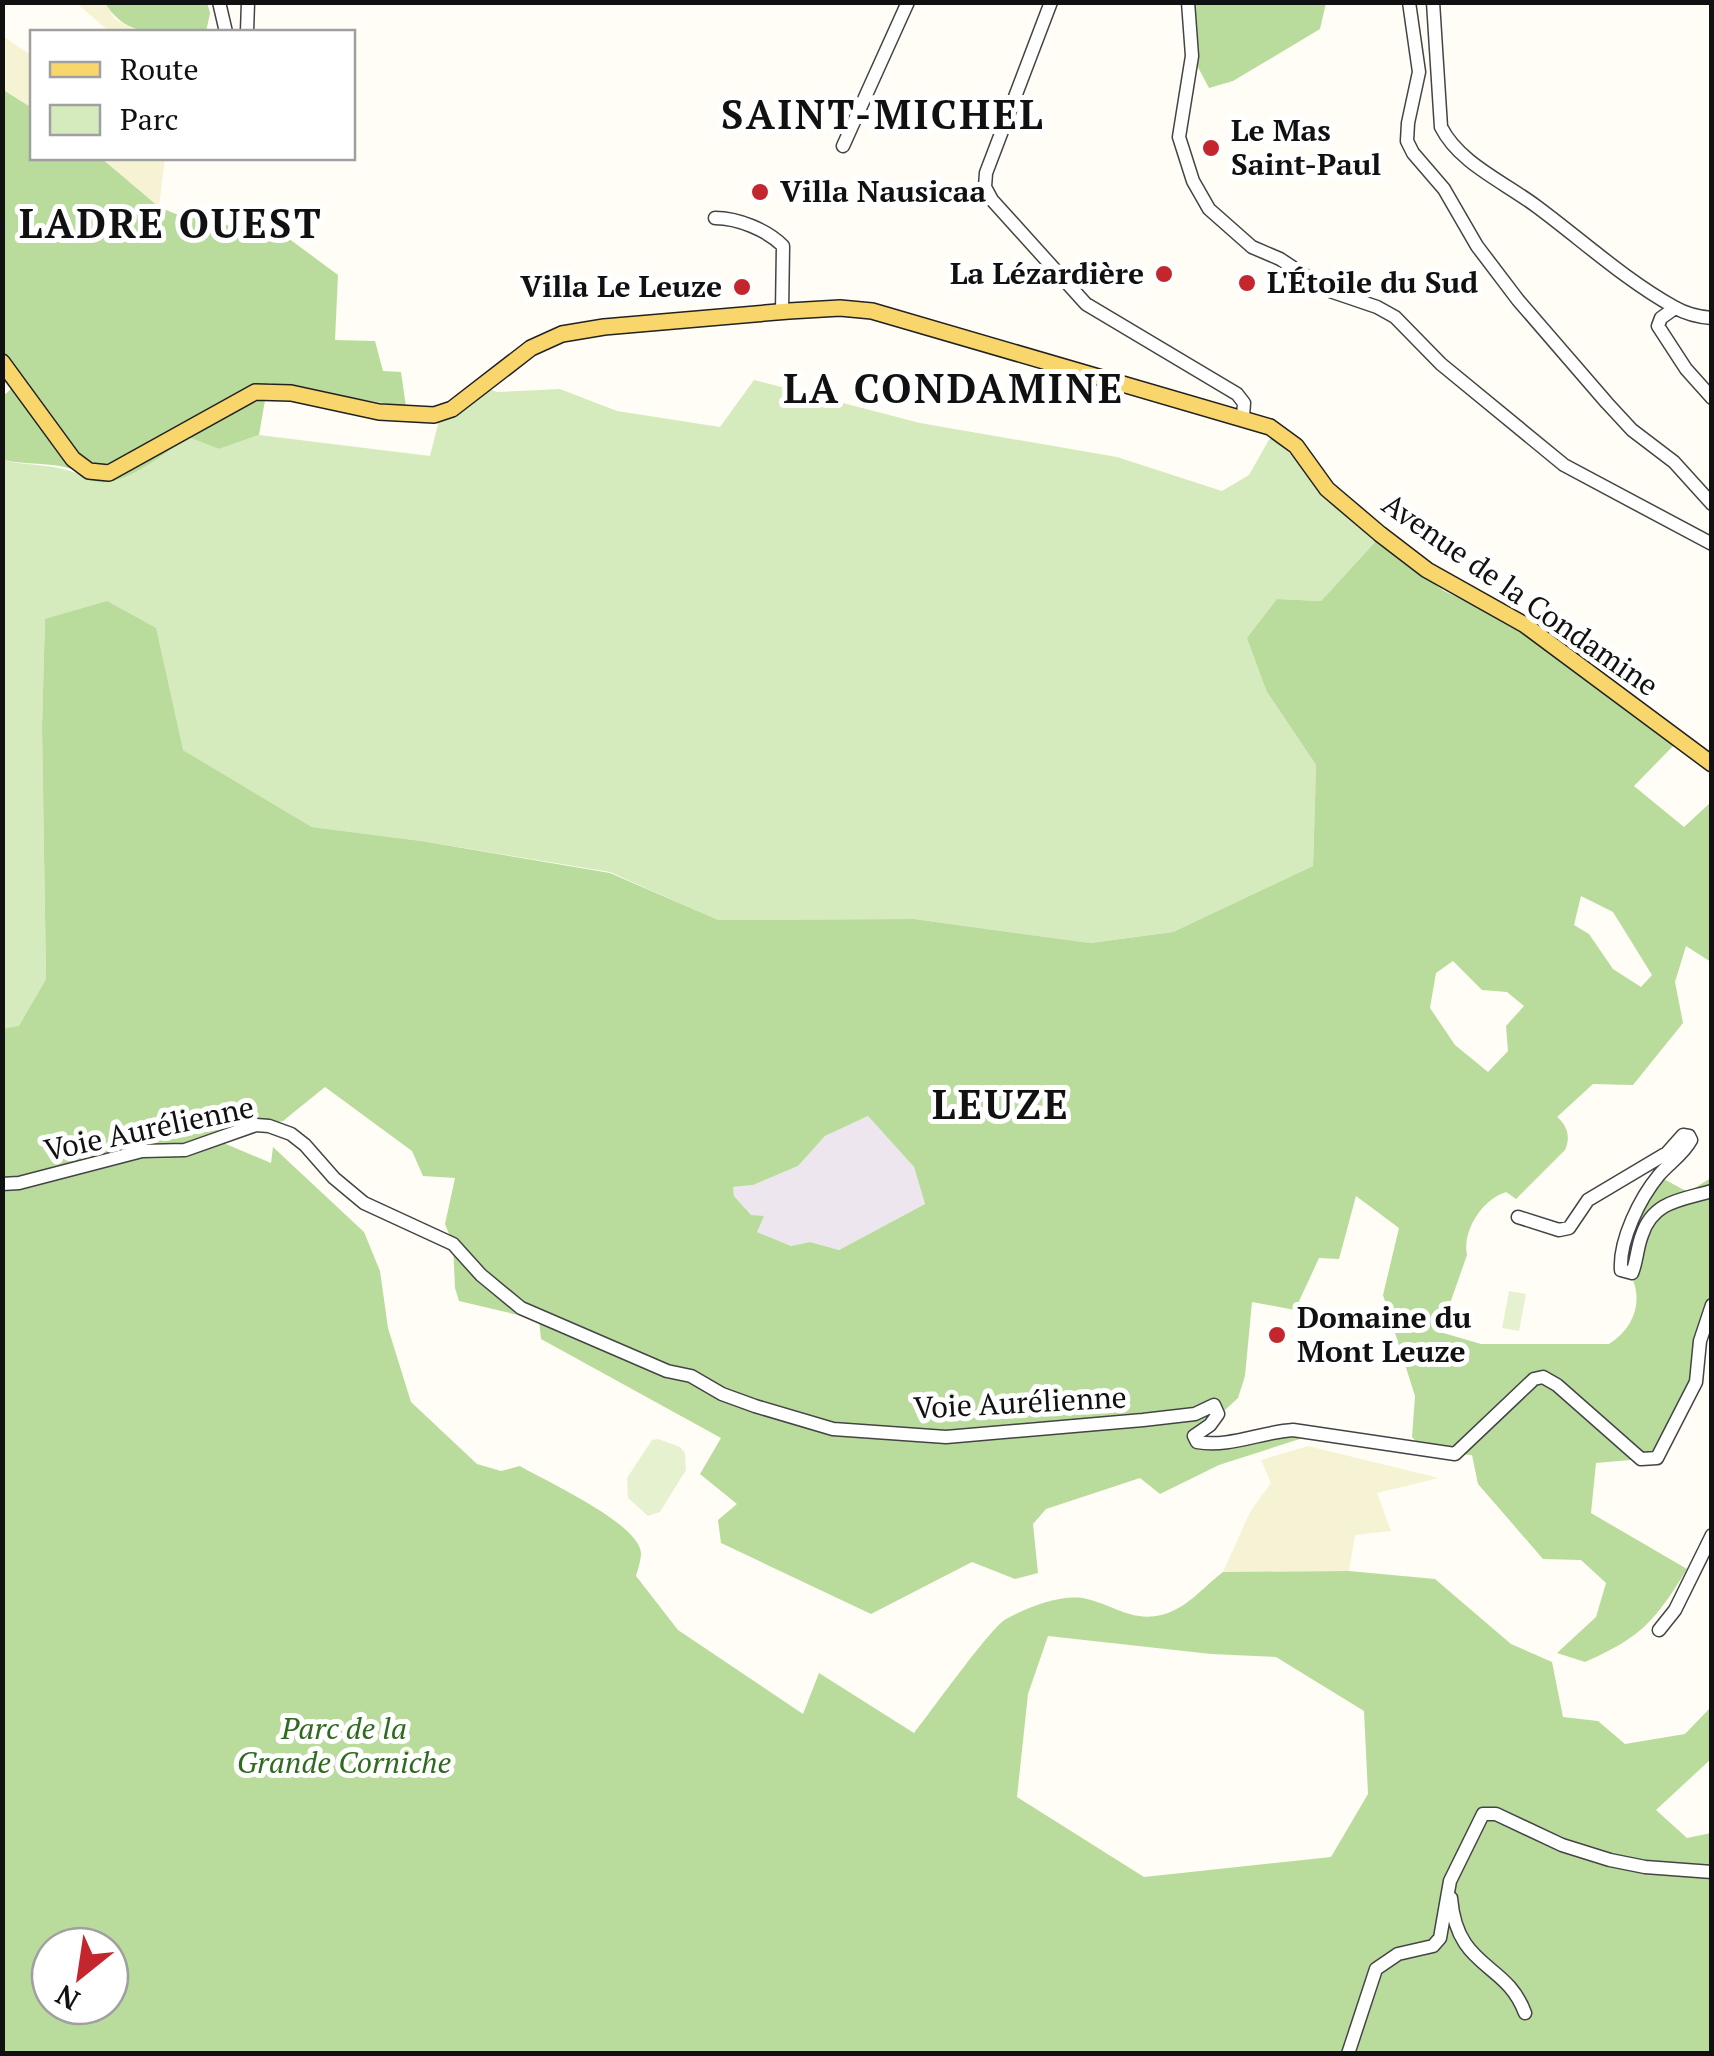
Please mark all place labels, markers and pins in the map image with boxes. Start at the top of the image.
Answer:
place label: Le Mas Saint-Paul [1231,110,1381,184]
marker: Le Mas Saint-Paul [1200,137,1222,159]
place label: Villa Nausicaa [780,171,987,211]
marker: Villa Nausicaa [749,181,771,203]
place label: La Lézardière [950,253,1144,293]
place label: L'Étoile du Sud [1267,262,1478,302]
marker: La Lézardière [1153,263,1175,285]
place label: Villa Le Leuze [520,266,722,306]
marker: L'Étoile du Sud [1236,272,1258,294]
marker: Villa Le Leuze [731,276,753,298]
place label: Domaine du Mont Leuze [1297,1297,1472,1371]
marker: Domaine du Mont Leuze [1266,1324,1288,1346]

